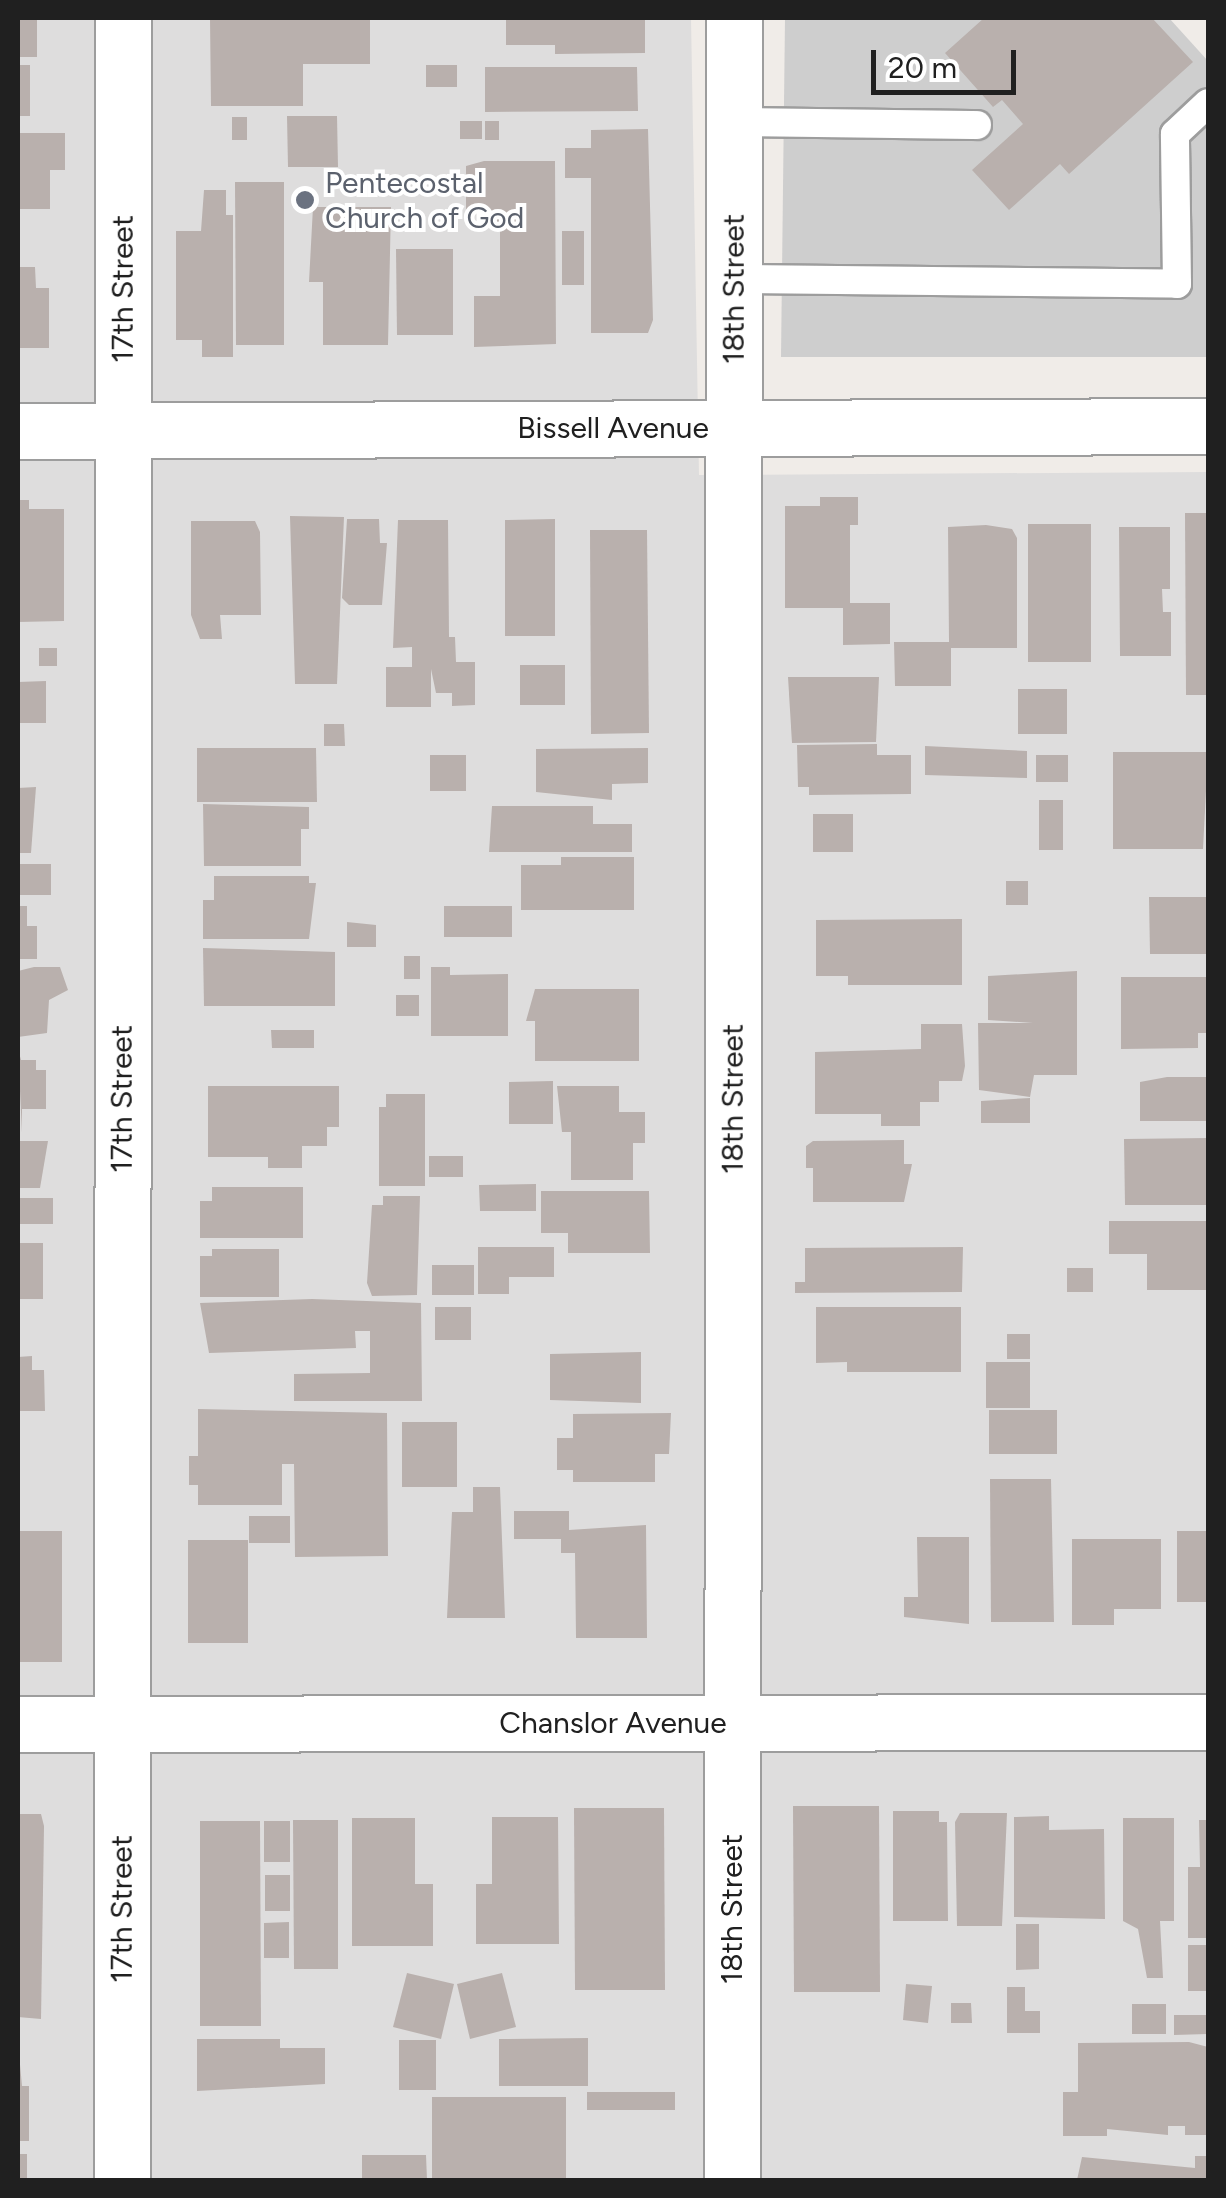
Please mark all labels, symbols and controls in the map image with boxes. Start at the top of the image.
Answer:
scale bar [876,30,1021,92]
text: 20 m [888,49,957,86]
place label: Pentecostal Church of God [325,165,524,236]
marker: Pentecostal Church of God [294,189,316,211]
street label: 18th Street [716,214,752,364]
street label: 17th Street [105,215,141,363]
street label: Bissell Avenue [517,410,709,446]
street label: 18th Street [715,1024,751,1174]
street label: 17th Street [104,1025,140,1173]
street label: Chanslor Avenue [499,1705,727,1741]
street label: 18th Street [714,1834,750,1984]
street label: 17th Street [104,1835,140,1983]

